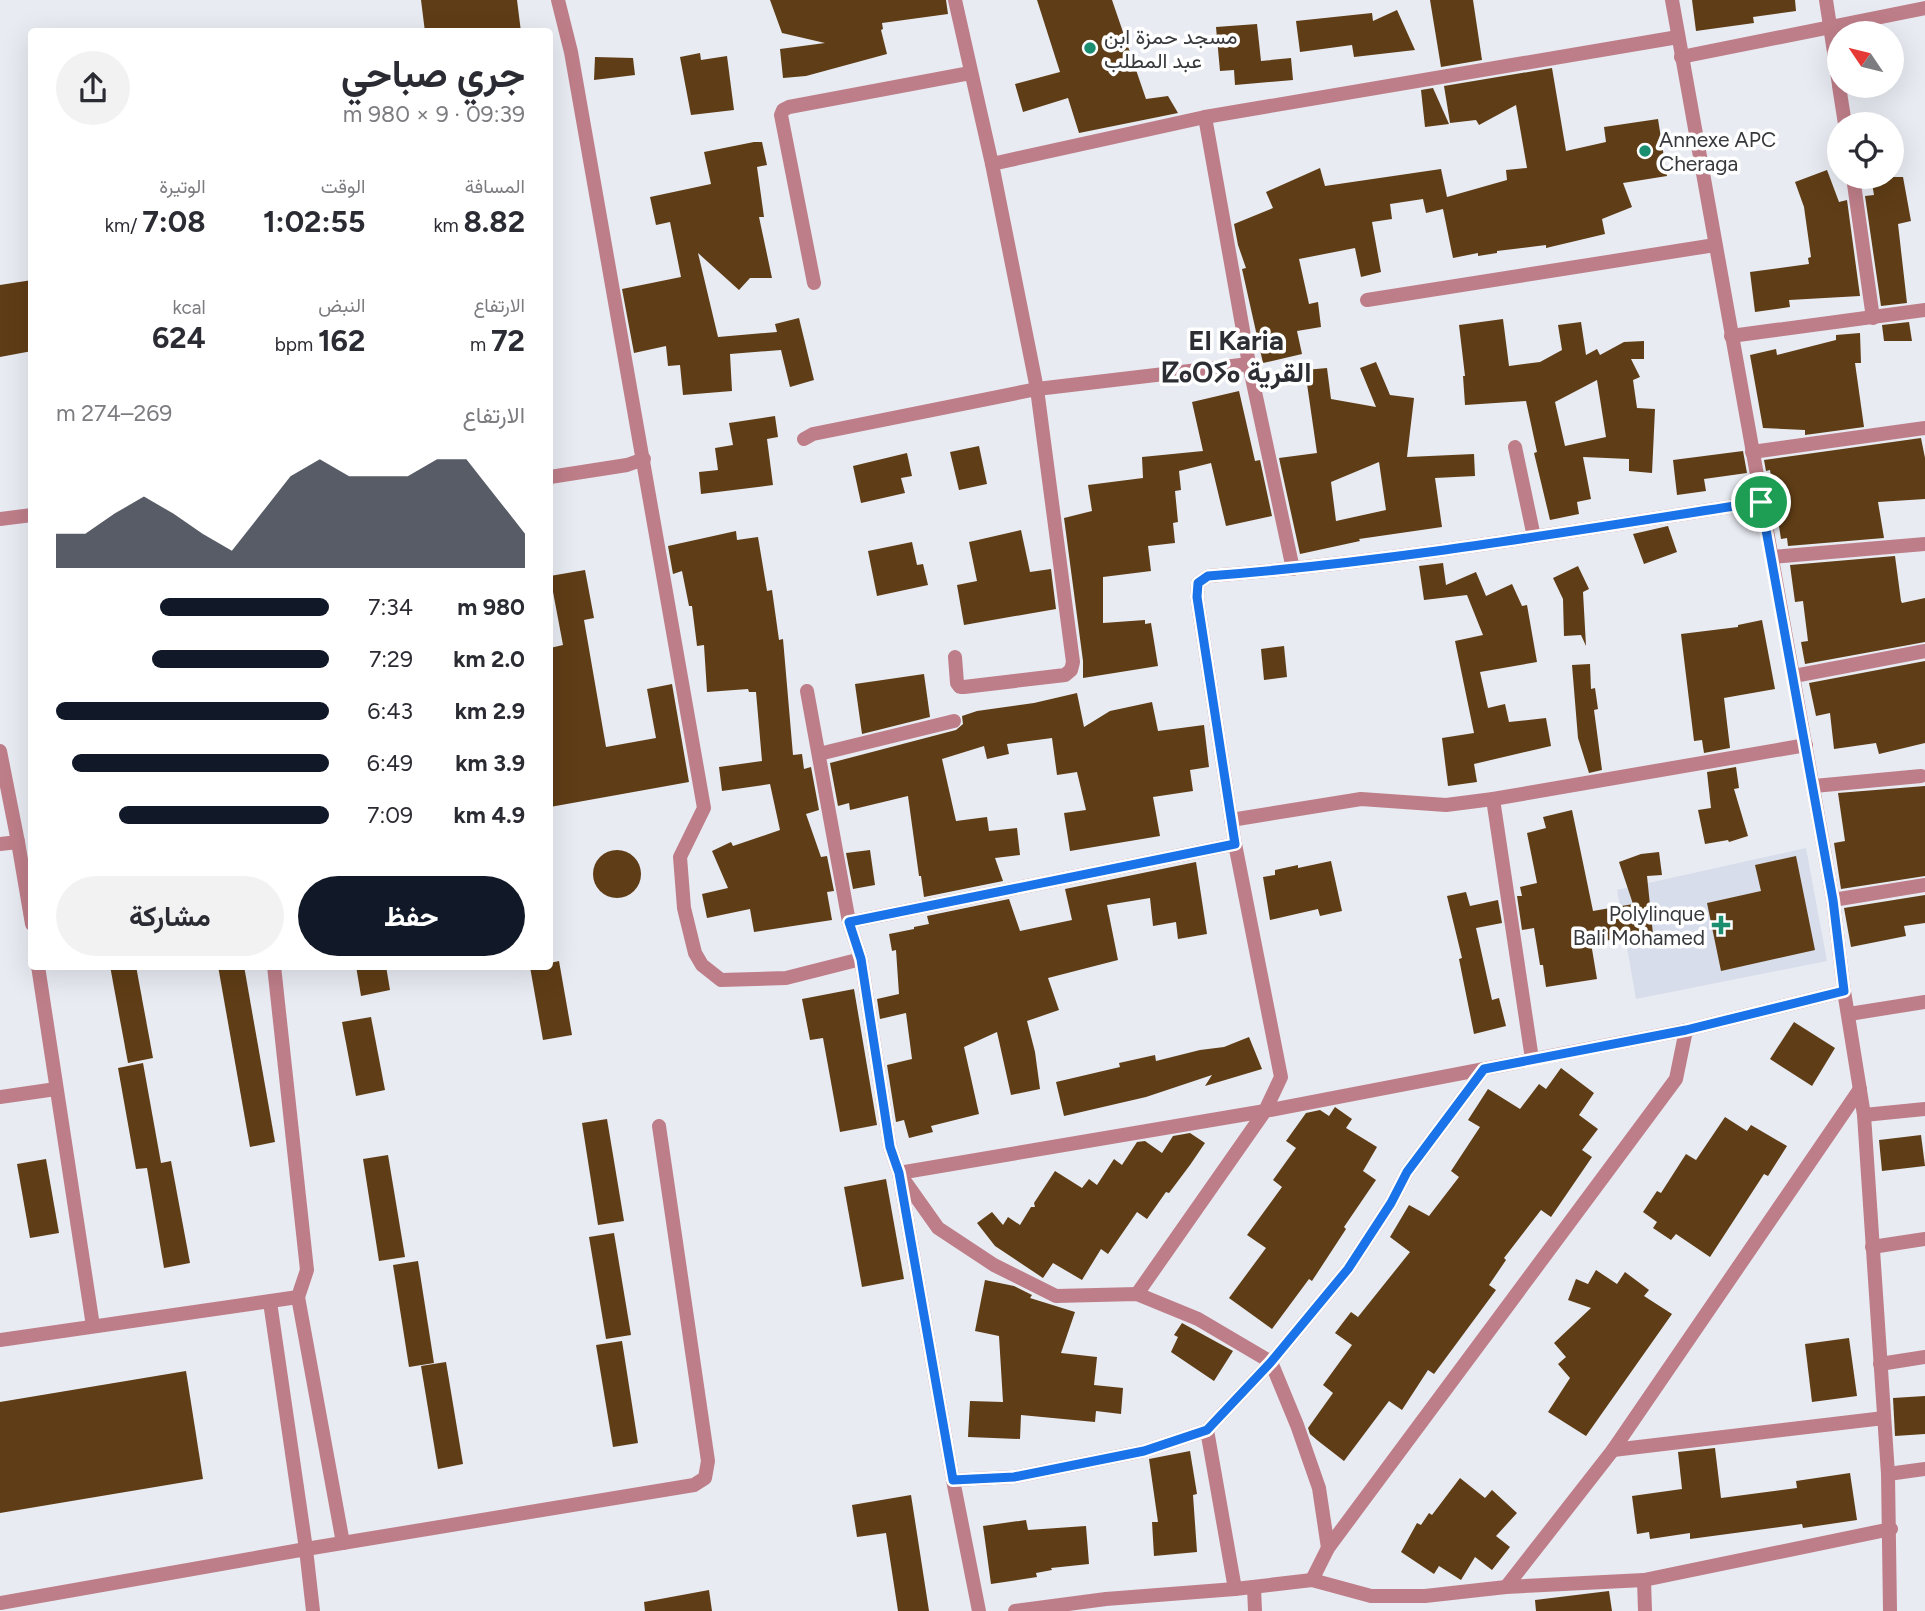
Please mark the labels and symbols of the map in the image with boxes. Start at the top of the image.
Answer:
north arrow [1827,21,1904,98]
place label: مسجد حمزة ابن عبد المطلب [1104,24,1237,73]
marker: مسجد حمزة ابن عبد المطلب [1082,40,1098,56]
place label: Annexe APC Cheraga [1659,127,1776,176]
marker: Annexe APC Cheraga [1637,143,1653,159]
district label: El Karia ⵇⴰⵔⵢⴰ القرية [1160,323,1312,390]
pin [1731,472,1791,532]
place label: Polylinque Bali Mohamed [1573,901,1705,950]
marker: Polylinque Bali Mohamed [1711,915,1731,935]

